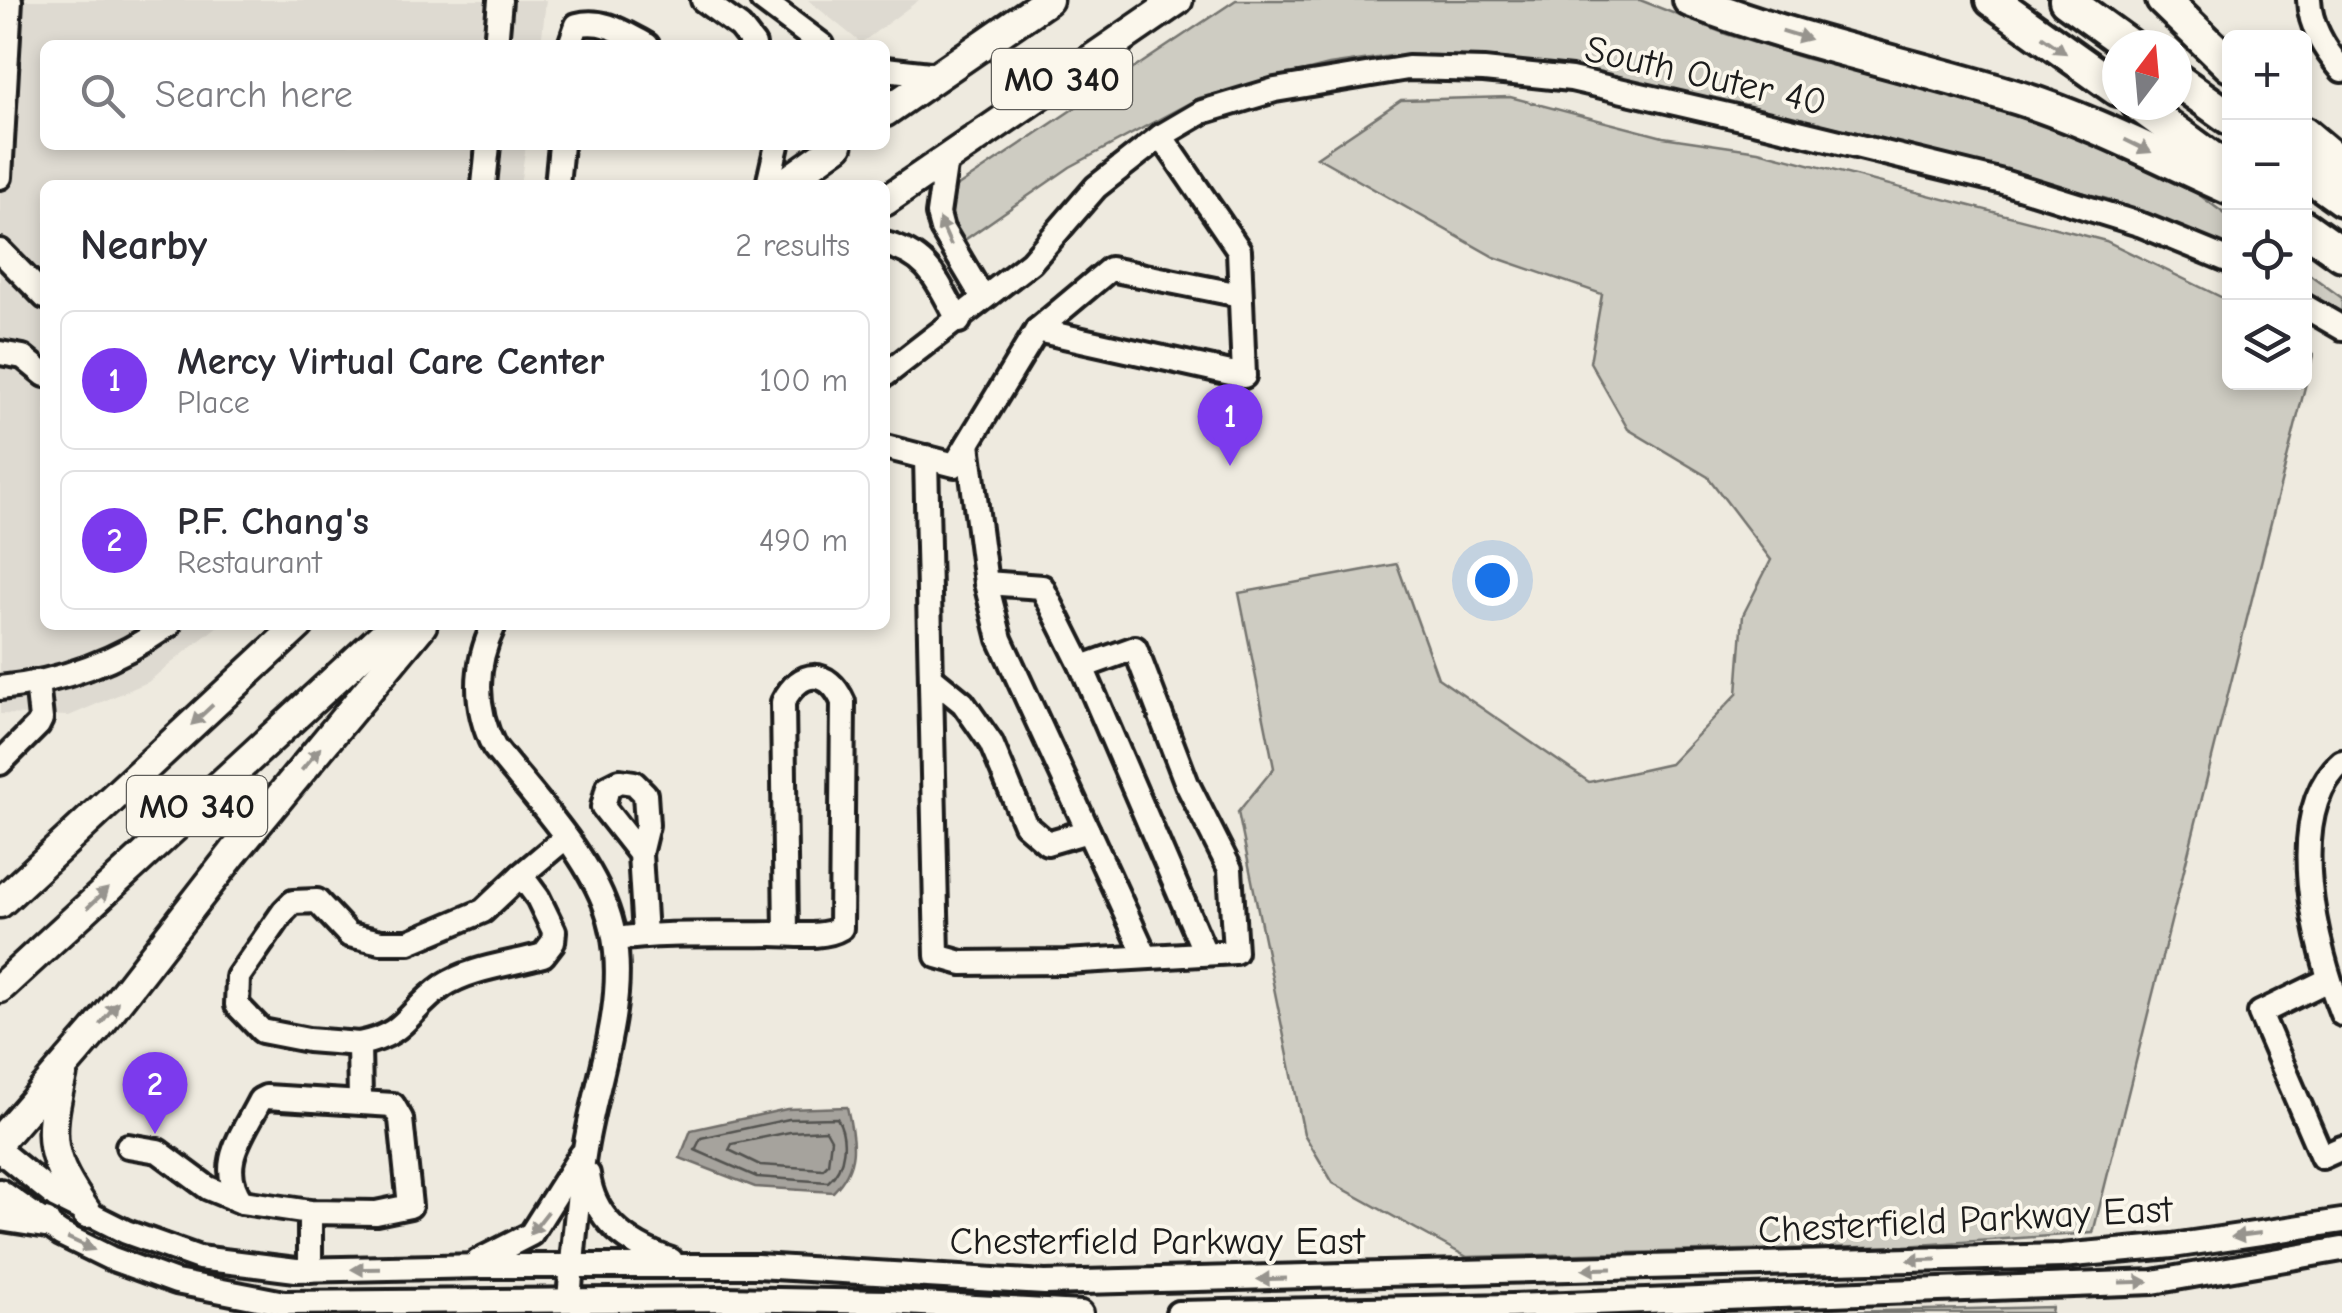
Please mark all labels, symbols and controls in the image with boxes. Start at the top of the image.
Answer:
street label: South Outer 40 [1581,27,1831,125]
one-way arrow [1781,28,1812,43]
north arrow [2102,30,2192,120]
map controls [2222,30,2312,390]
button: + [2222,30,2312,120]
one-way arrow [2041,35,2068,54]
search box [40,40,890,150]
road number: MO 340 [992,49,1132,109]
icon: search [75,68,130,123]
text: Search here [155,73,353,117]
button: − [2222,120,2312,210]
one-way arrow [2123,137,2152,154]
button: locate [2222,210,2312,300]
one-way arrow [937,217,953,247]
text: Nearby [80,221,207,270]
text: 2 results [735,227,850,264]
button: layers [2222,300,2312,390]
text: Mercy Virtual Care Center [177,340,604,384]
text: 1 [108,362,121,399]
text: 100 m [759,362,848,399]
text: Place [177,384,250,421]
pin: 1 [1198,384,1262,466]
text: P.F. Chang's [177,500,369,544]
text: 2 [107,522,122,559]
text: 490 m [759,522,848,559]
text: Restaurant [177,544,322,581]
your location [1467,555,1518,606]
one-way arrow [190,703,214,726]
one-way arrow [300,746,321,771]
road number: MO 340 [127,776,267,836]
one-way arrow [85,887,109,910]
one-way arrow [98,1000,119,1026]
pin: 2 [122,1052,188,1134]
street label: Chesterfield Parkway East [1757,1187,2175,1253]
one-way arrow [528,1209,549,1235]
street label: Chesterfield Parkway East [949,1220,1366,1264]
one-way arrow [2229,1228,2261,1244]
one-way arrow [67,1236,96,1253]
one-way arrow [1905,1252,1937,1268]
one-way arrow [350,1261,382,1277]
one-way arrow [1581,1262,1613,1278]
one-way arrow [1256,1271,1288,1287]
one-way arrow [2119,1274,2151,1290]

